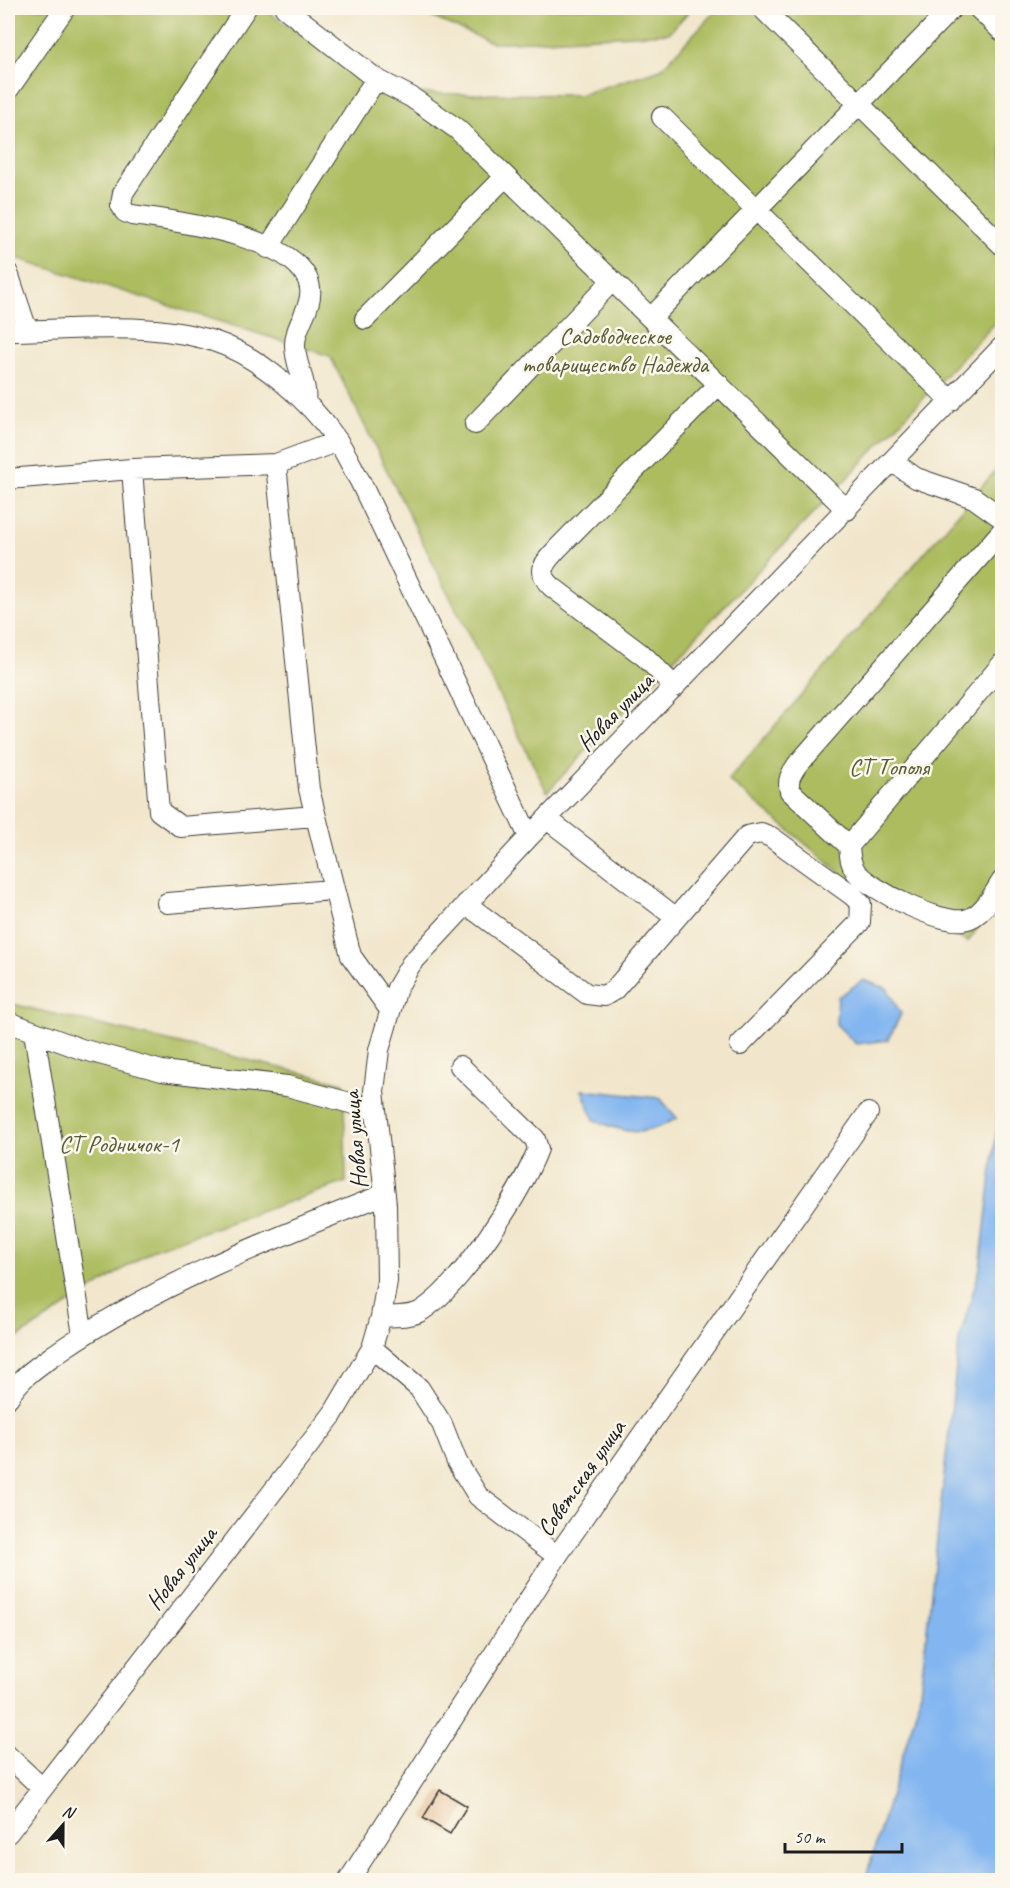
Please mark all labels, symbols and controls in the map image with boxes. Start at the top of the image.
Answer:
park label: Садоводческое товарищество Надежда [522,321,710,379]
street label: Новая улица [570,665,661,758]
park label: СТ Тополя [849,752,931,782]
street label: Новая улица [336,1088,374,1190]
park label: СТ Родничок-1 [59,1129,180,1159]
street label: Советская улица [530,1413,633,1542]
street label: Новая улица [139,1518,224,1616]
north arrow [33,1795,93,1855]
text: N [60,1801,79,1824]
scale bar [785,1816,902,1854]
text: 50 m [794,1826,827,1848]

